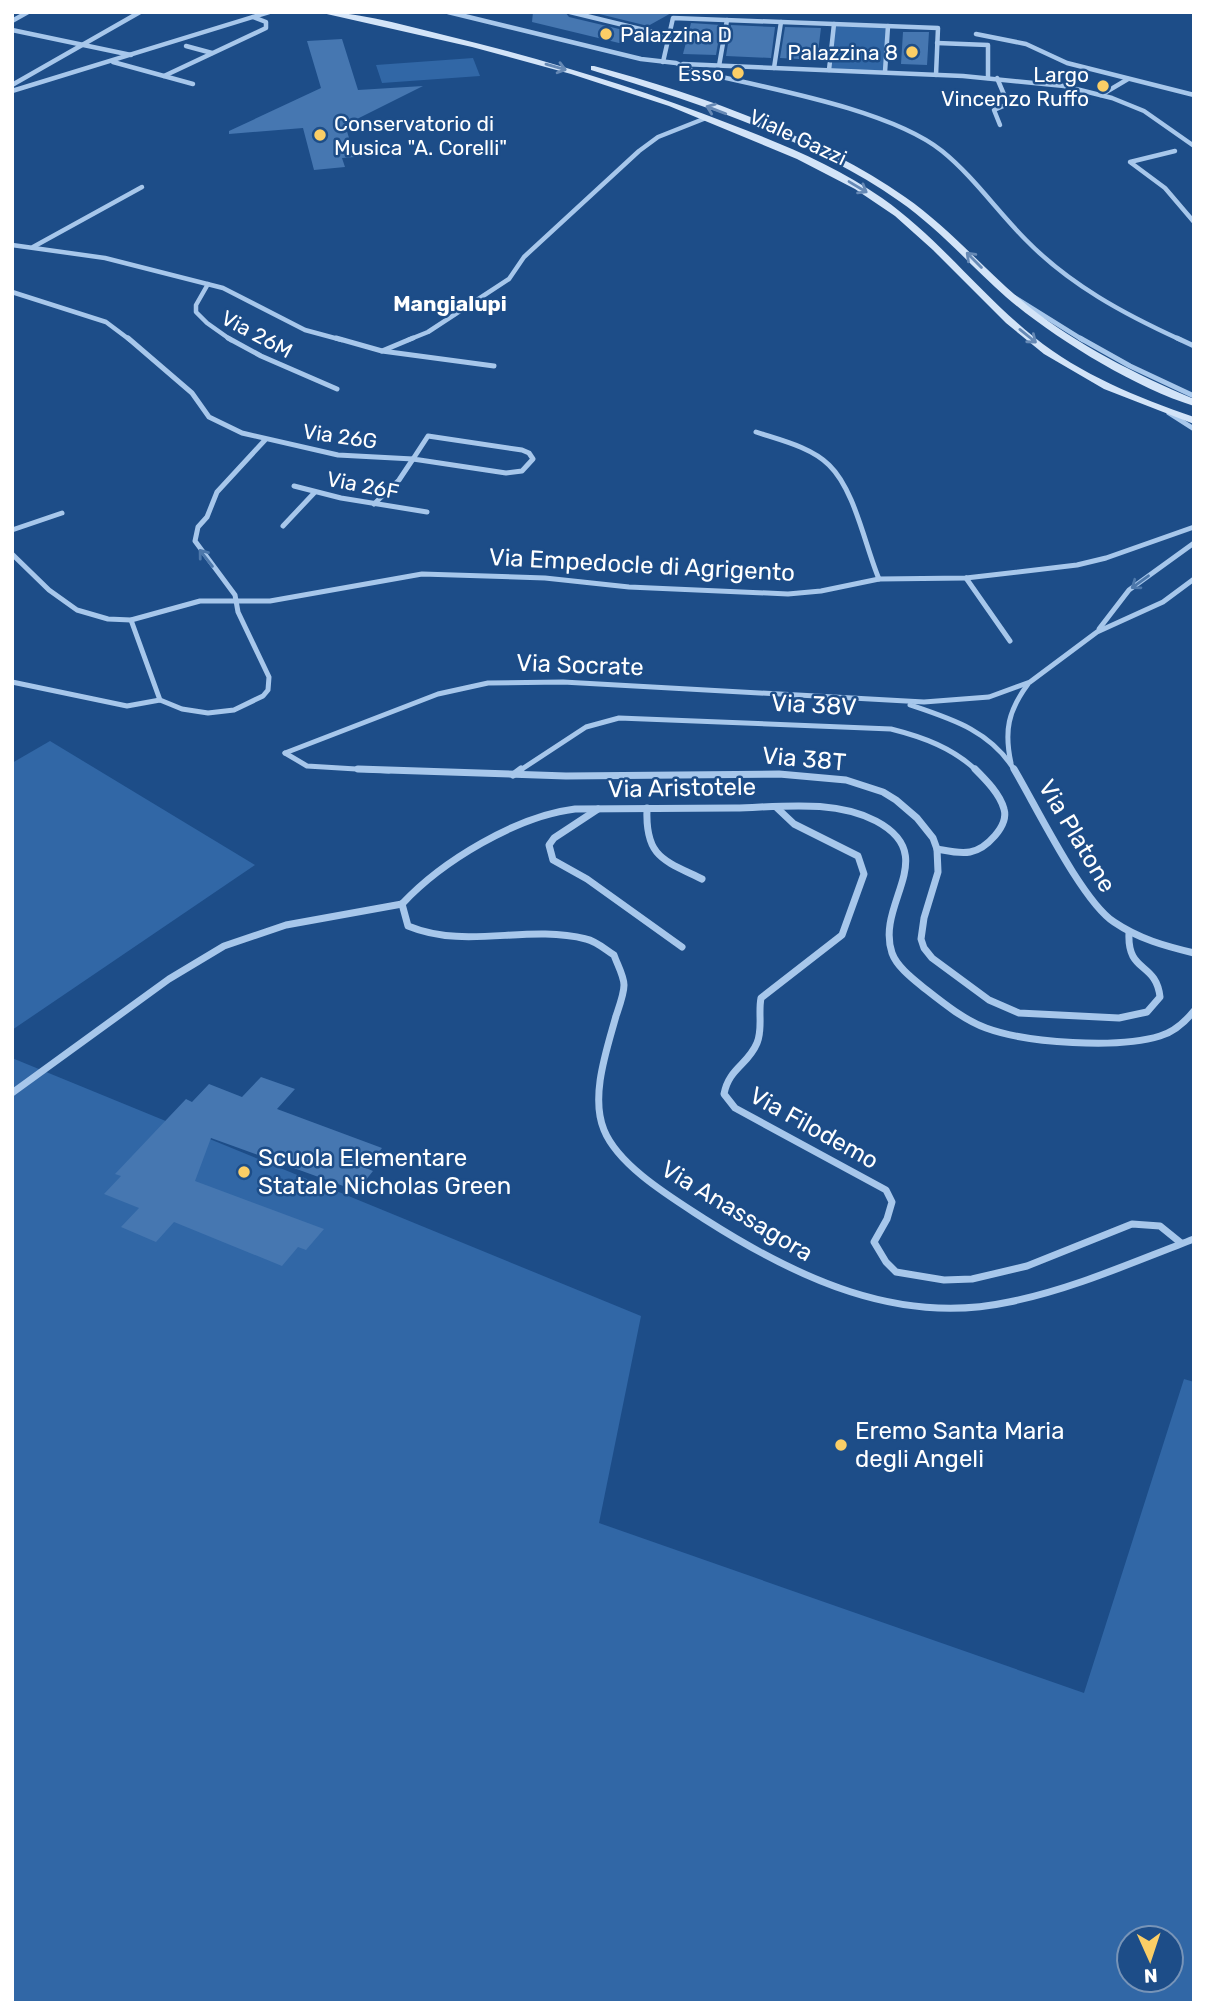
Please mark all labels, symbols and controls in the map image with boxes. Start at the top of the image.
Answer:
place label: Palazzina D [620,22,732,47]
marker: Palazzina D [598,26,614,42]
place label: Palazzina 8 [787,40,898,65]
marker: Palazzina 8 [904,44,920,60]
place label: Esso [678,61,724,86]
one-way arrow [545,62,567,75]
place label: Largo Vincenzo Ruffo [941,62,1089,111]
marker: Esso [730,65,746,81]
marker: Largo Vincenzo Ruffo [1095,78,1111,94]
one-way arrow [706,103,728,116]
street label: Viale Gazzi [745,104,851,170]
place label: Conservatorio di Musica "A. Corelli" [334,111,507,160]
marker: Conservatorio di Musica "A. Corelli" [312,127,328,143]
one-way arrow [847,181,867,195]
one-way arrow [966,252,983,269]
district label: Mangialupi [393,291,507,316]
street label: Via 26M [217,305,297,363]
one-way arrow [1019,329,1037,344]
street label: Via 26G [301,418,379,454]
street label: Via 26F [325,466,401,504]
street label: Via Empedocle di Agrigento [488,543,796,587]
one-way arrow [198,549,214,567]
one-way arrow [1131,575,1150,589]
street label: Via Socrate [516,649,644,681]
street label: Via 38V [771,689,857,721]
street label: Via 38T [761,741,847,777]
street label: Via Aristotele [608,773,756,803]
street label: Via Platone [1033,775,1121,897]
street label: Via Filodemo [745,1081,883,1175]
place label: Scuola Elementare Statale Nicholas Green [258,1144,511,1200]
street label: Via Anassagora [656,1155,818,1267]
marker: Scuola Elementare Statale Nicholas Green [236,1164,252,1180]
place label: Eremo Santa Maria degli Angeli [855,1417,1064,1473]
marker: Eremo Santa Maria degli Angeli [833,1437,849,1453]
north arrow [1115,1924,1185,1994]
text: N [1143,1964,1158,1987]

